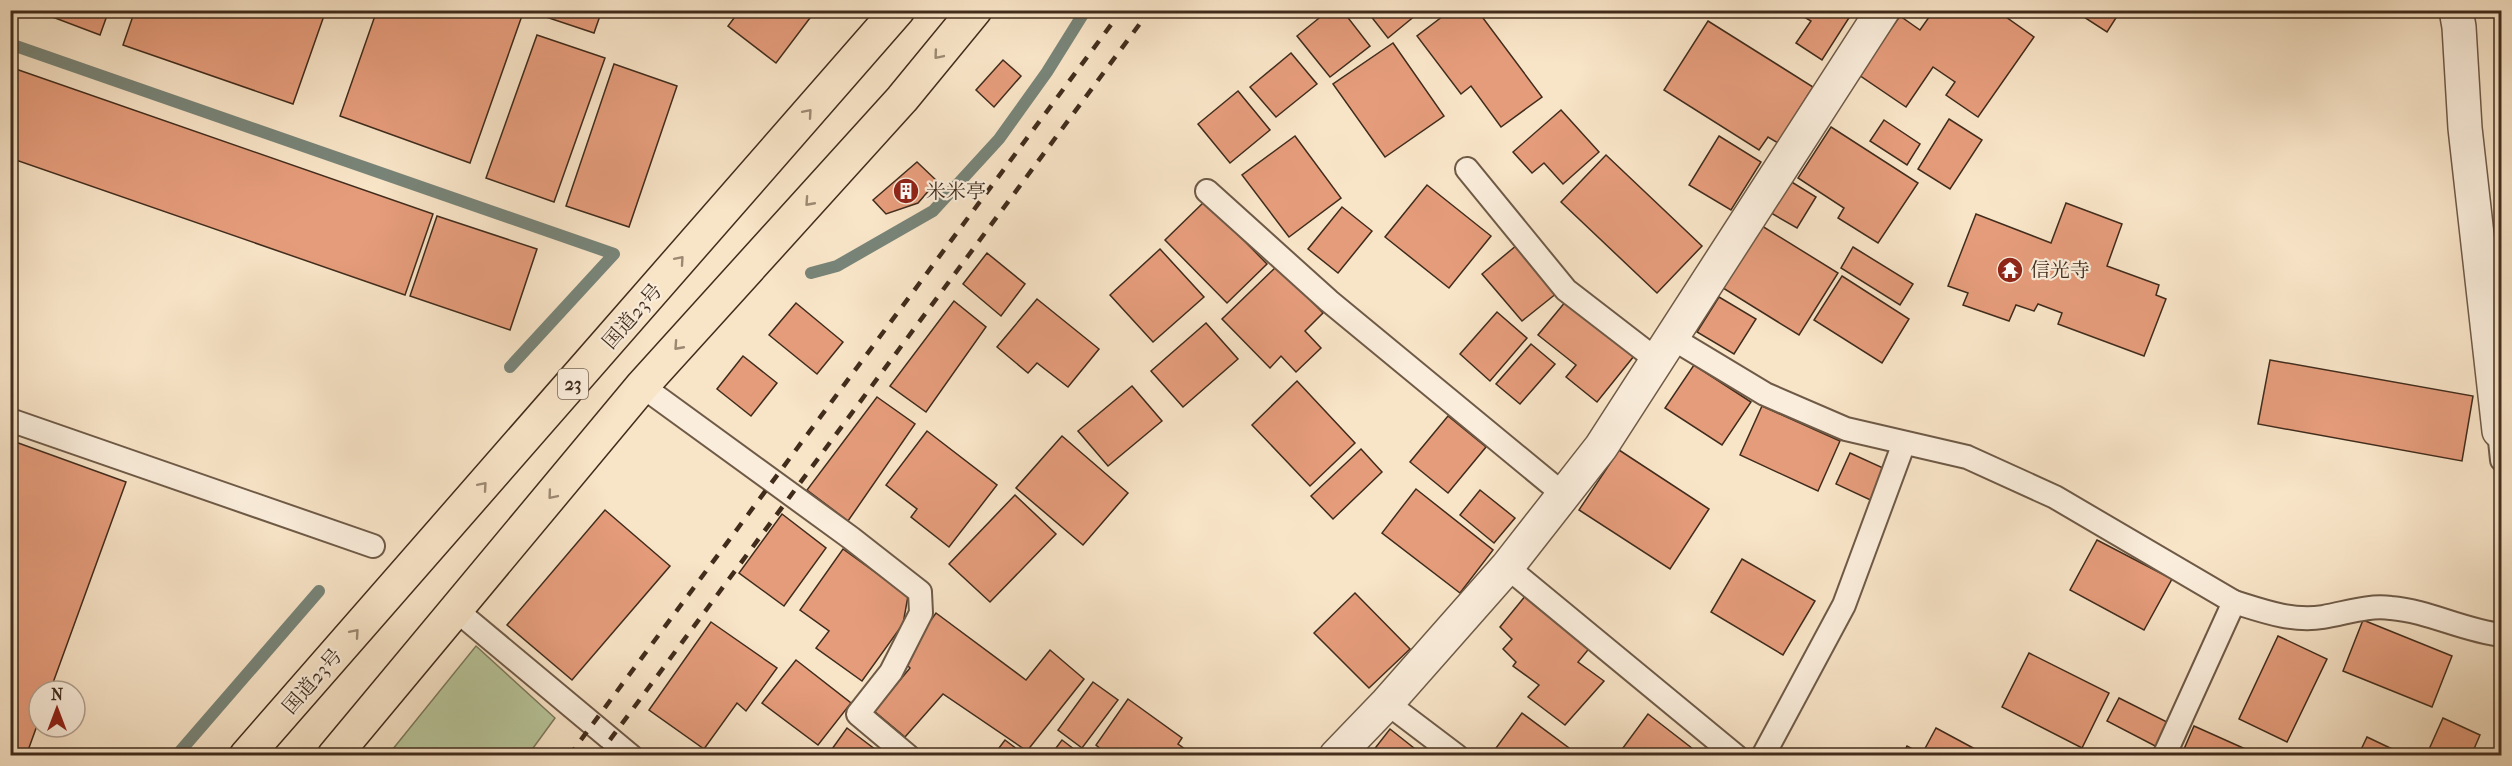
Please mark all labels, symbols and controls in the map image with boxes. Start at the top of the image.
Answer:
one-way arrow [934,49,945,60]
one-way arrow [801,109,812,120]
building icon: 米米亭 [891,176,921,206]
place label: 米米亭 [926,180,986,203]
one-way arrow [805,195,816,205]
temple icon: 信光寺 [1995,255,2025,285]
one-way arrow [673,256,684,267]
place label: 信光寺 [2030,259,2090,282]
street label: 国道23号 [598,279,667,353]
one-way arrow [674,339,685,350]
road number: 23 [558,369,588,399]
one-way arrow [476,482,487,493]
one-way arrow [548,488,559,499]
one-way arrow [348,629,359,640]
street label: 国道23号 [278,644,347,718]
north arrow [27,679,87,739]
text: N [51,685,64,704]

